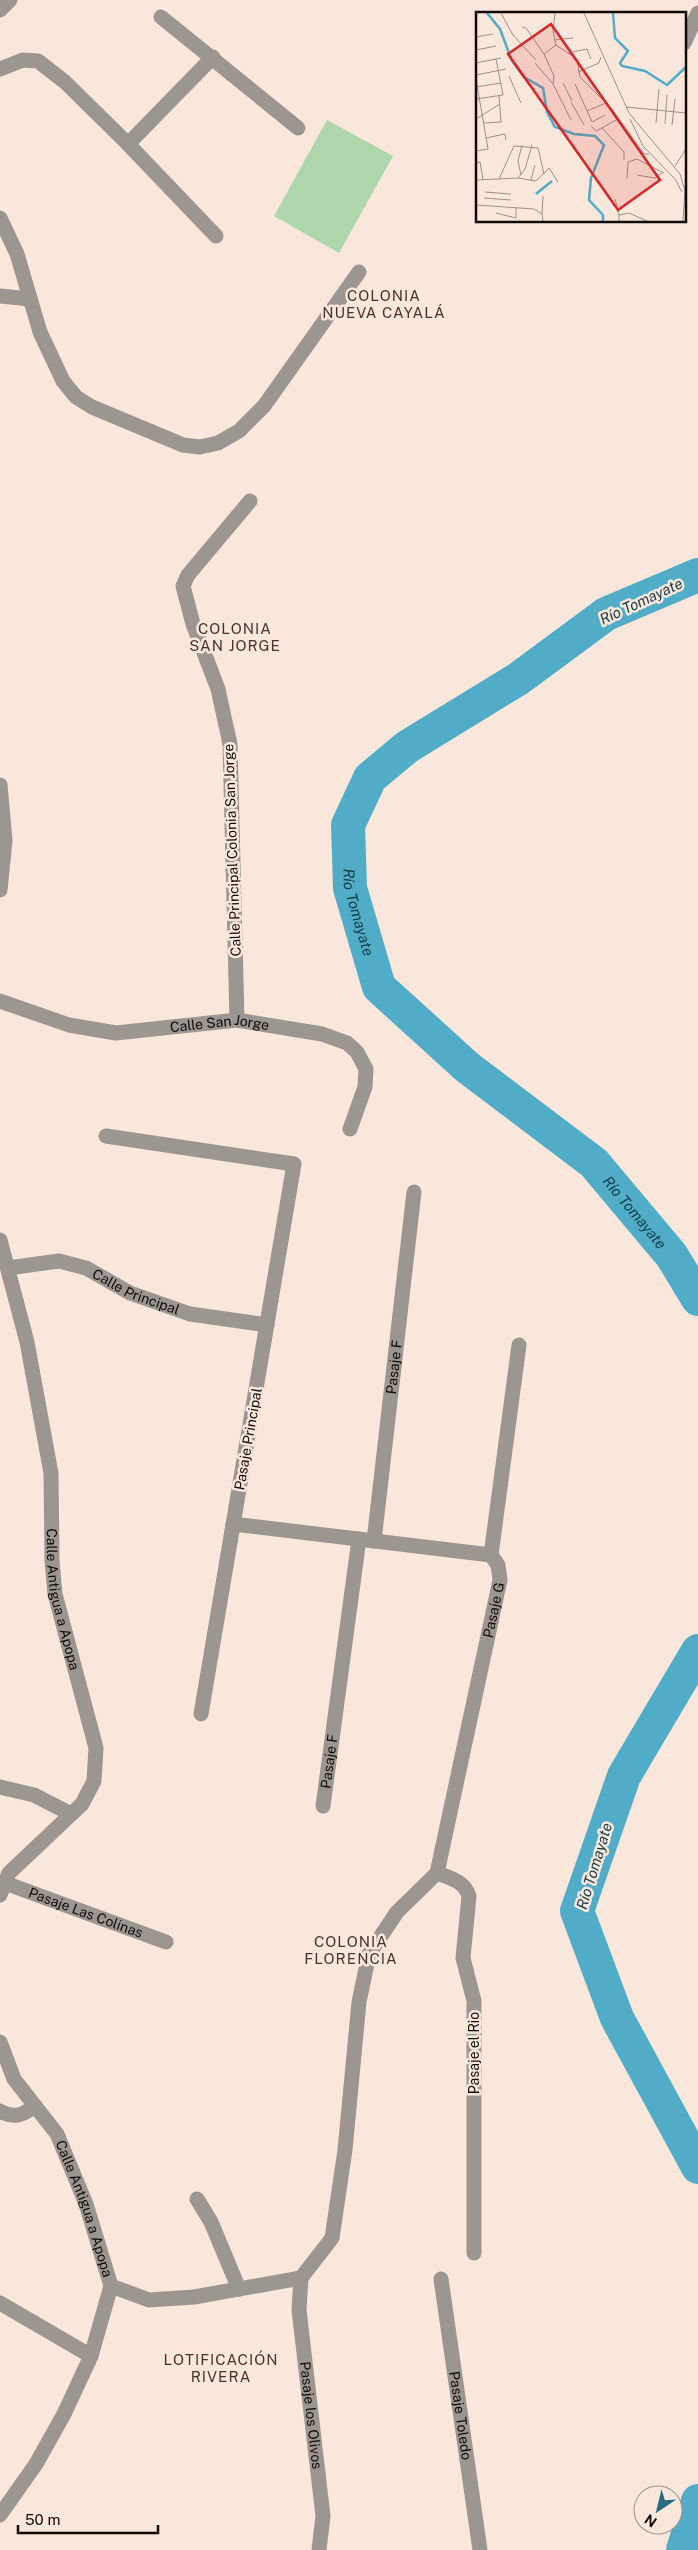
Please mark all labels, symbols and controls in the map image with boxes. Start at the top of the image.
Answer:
inset map [476,12,686,222]
district label: COLONIA NUEVA CAYALÁ [322,287,446,321]
water label: Río Tomayate [597,574,685,628]
district label: COLONIA SAN JORGE [189,620,281,654]
street label: Calle Principal Colonia San Jorge [220,743,244,957]
water label: Río Tomayate [341,868,378,958]
street label: Calle San Jorge [169,1012,271,1035]
water label: Río Tomayate [600,1172,670,1252]
street label: Calle Principal [90,1265,182,1318]
street label: Pasaje F [383,1339,405,1395]
street label: Pasaje Principal [231,1387,265,1491]
street label: Calle Antigua a Apopa [44,1528,83,1672]
street label: Pasaje G [480,1581,507,1639]
street label: Pasaje F [317,1733,341,1790]
water label: Río Tomayate [573,1821,615,1911]
street label: Pasaje Las Colinas [26,1884,145,1941]
district label: COLONIA FLORENCIA [304,1933,398,1967]
street label: Pasaje el Rio [466,2012,482,2094]
street label: Calle Antigua a Apopa [52,2138,116,2279]
district label: LOTIFICACIÓN RIVERA [164,2350,278,2385]
street label: Pasaje los Olivos [297,2361,325,2470]
street label: Pasaje Toledo [446,2370,475,2461]
north arrow [633,2485,683,2535]
scale bar [18,2502,158,2534]
text: 50 m [25,2511,60,2528]
text: N [641,2511,660,2530]

